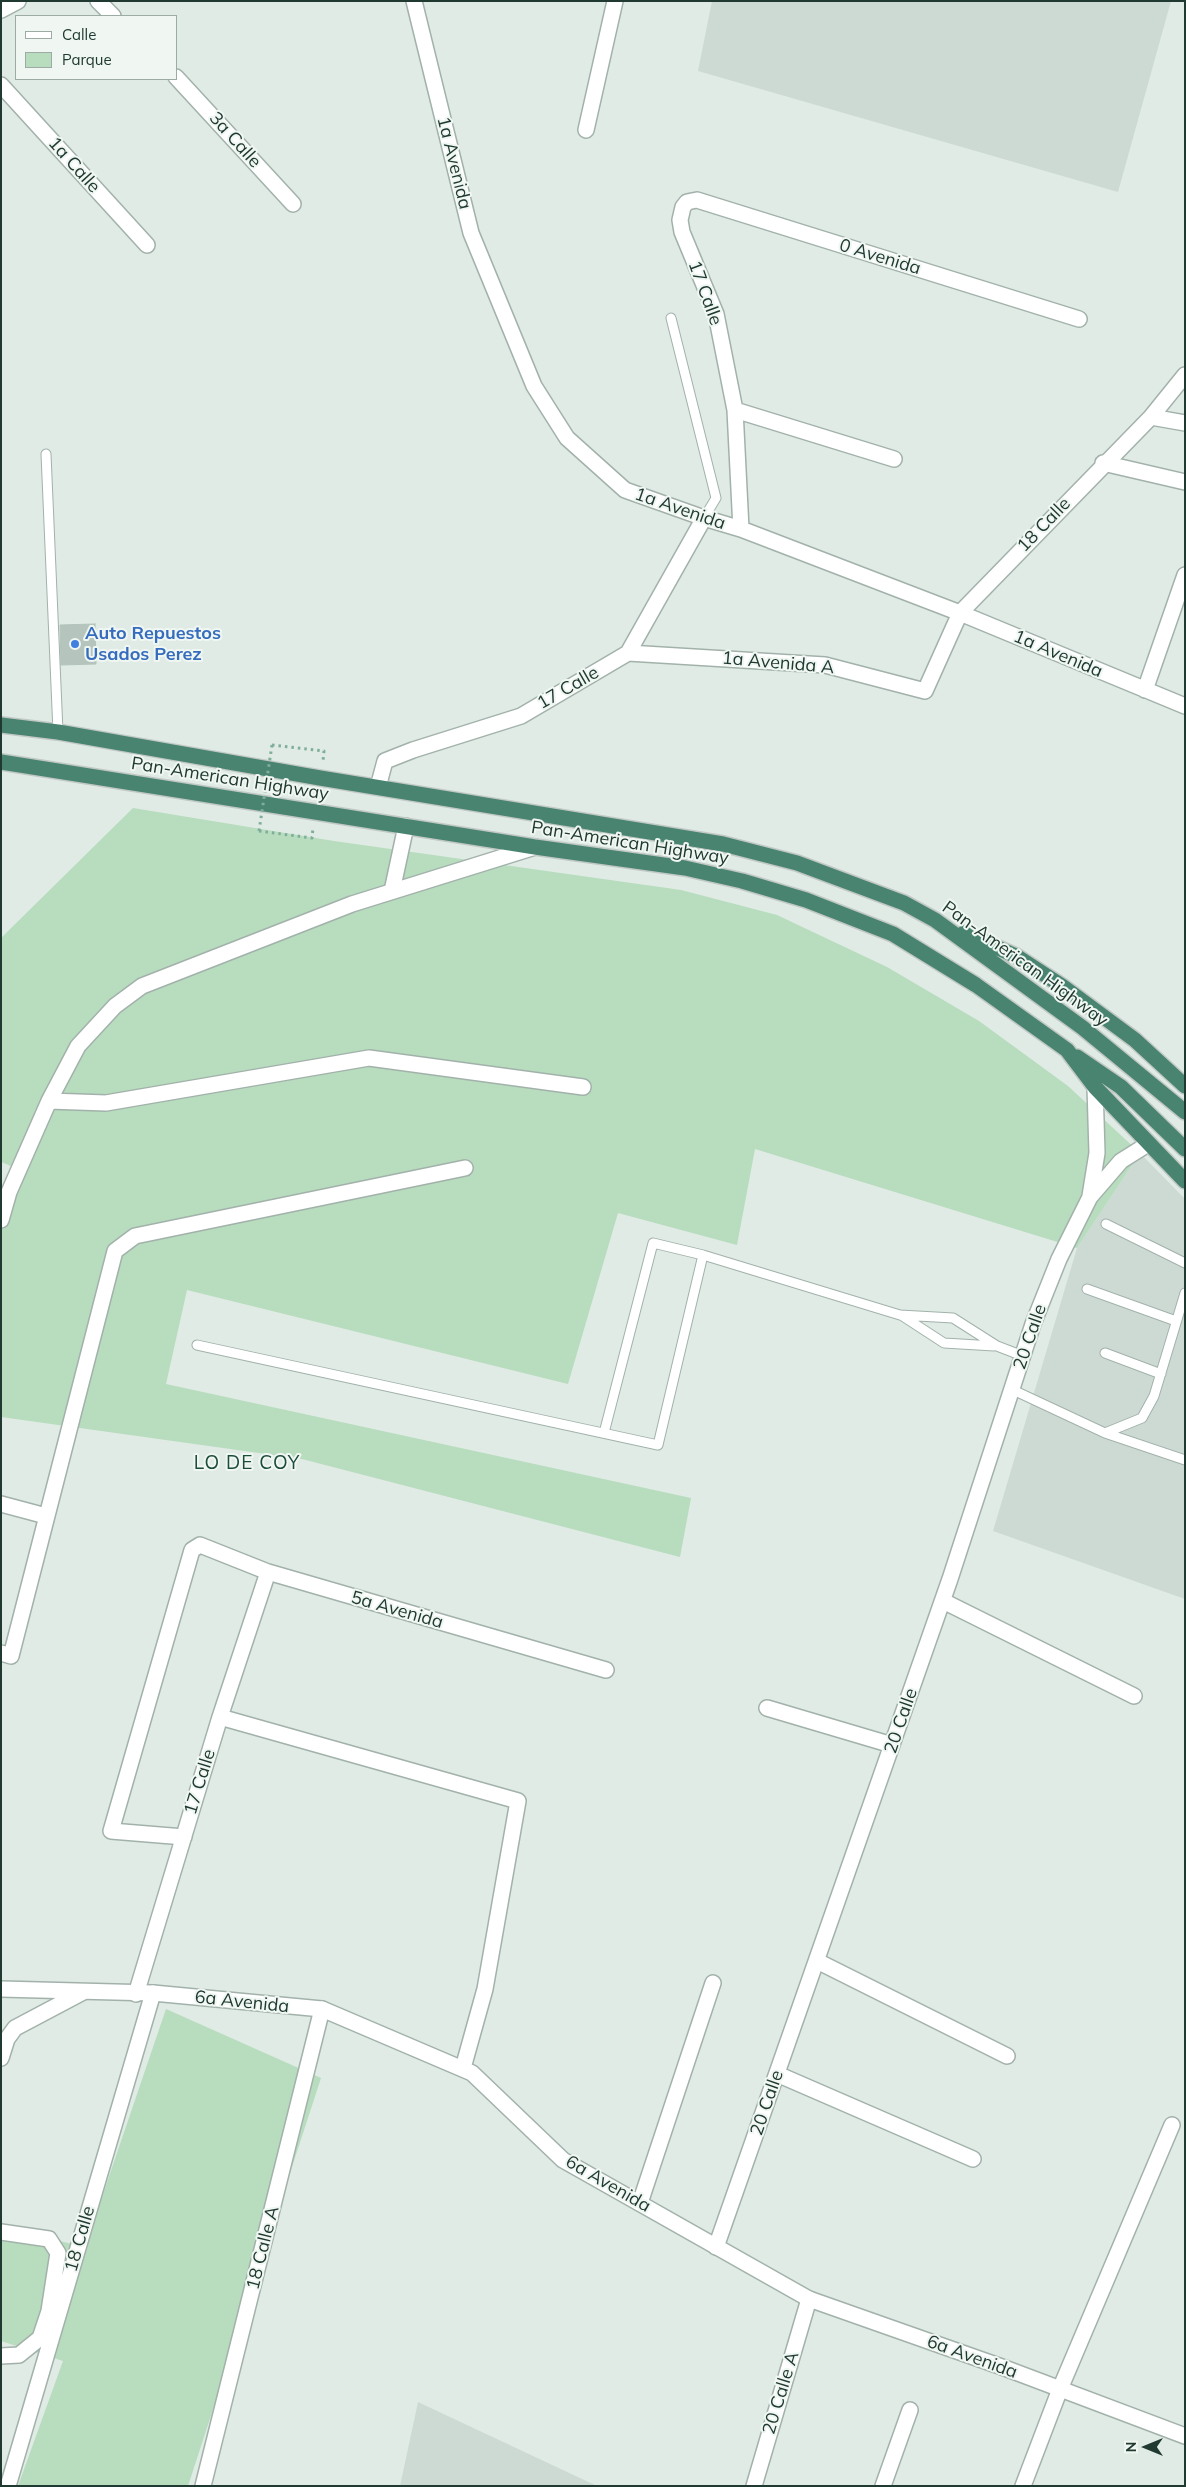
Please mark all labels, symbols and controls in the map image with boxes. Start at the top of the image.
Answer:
legend [15,15,178,80]
text: Calle [62,25,96,44]
text: Parque [62,50,112,69]
street label: 3a Calle [204,108,266,172]
street label: 1a Avenida [432,114,476,212]
street label: 1a Calle [43,133,105,197]
street label: 0 Avenida [837,234,923,280]
street label: 17 Calle [683,258,727,328]
street label: 1a Avenida [632,483,728,535]
street label: 18 Calle [1013,493,1075,557]
place label: Auto Repuestos Usados Perez [85,623,221,666]
street label: 1a Avenida [1010,626,1106,682]
marker: Auto Repuestos Usados Perez [69,638,81,650]
street label: 1a Avenida A [721,647,835,679]
street label: 17 Calle [533,662,603,714]
street label: Pan-American Highway [130,753,330,805]
street label: Pan-American Highway [530,817,730,869]
street label: Pan-American Highway [938,897,1112,1031]
street label: 20 Calle [1009,1302,1051,1372]
district label: LO DE COY [193,1452,301,1474]
street label: 5a Avenida [349,1587,445,1633]
street label: 20 Calle [880,1686,922,1756]
street label: 17 Calle [180,1747,220,1817]
street label: 6a Avenida [194,1986,290,2018]
street label: 20 Calle [746,2068,788,2138]
street label: 6a Avenida [562,2151,654,2217]
street label: 18 Calle [60,2204,100,2274]
street label: 18 Calle A [242,2204,284,2292]
street label: 6a Avenida [924,2331,1020,2383]
street label: 20 Calle A [758,2349,804,2437]
north arrow [1121,2422,1171,2472]
text: N [1122,2442,1140,2452]

